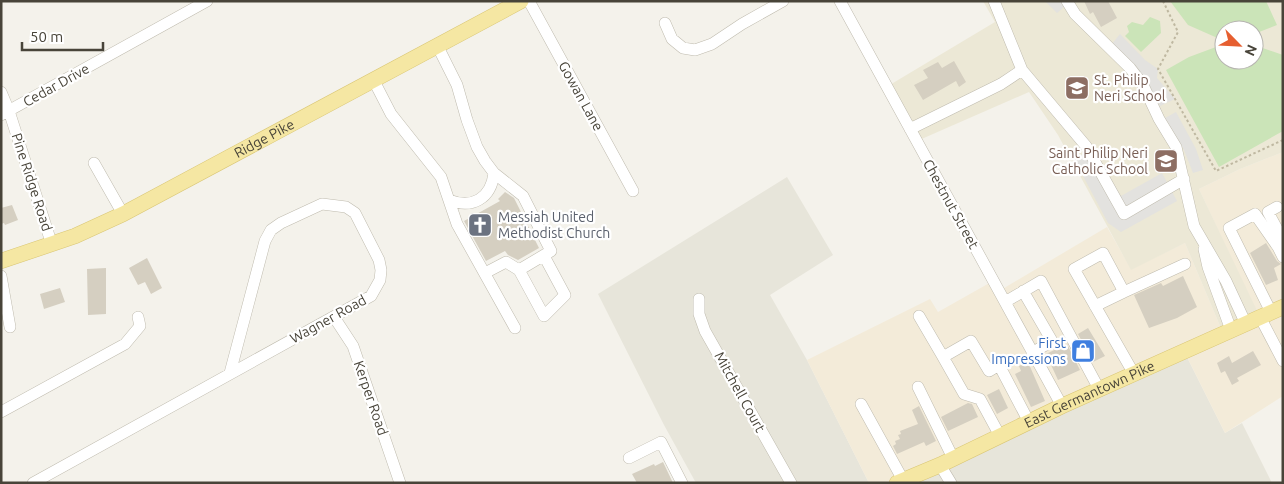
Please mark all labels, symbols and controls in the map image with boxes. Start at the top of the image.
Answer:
scale bar [22,20,104,52]
north arrow [1214,20,1264,70]
text: 50 m [30,28,63,45]
text: N [1241,42,1260,58]
street label: Gowan Lane [555,59,607,133]
street label: Cedar Drive [20,60,92,110]
place label: St. Philip Neri School [1094,72,1166,104]
school or university icon: St. Philip Neri School [1064,75,1090,101]
street label: Ridge Pike [231,116,297,161]
street label: Pine Ridge Road [9,131,55,233]
place label: Saint Philip Neri Catholic School [1049,145,1148,177]
school or university icon: Saint Philip Neri Catholic School [1153,148,1179,174]
street label: Chestnut Street [920,157,982,252]
place label: Messiah United Methodist Church [498,209,610,241]
church icon: Messiah United Methodist Church [467,212,493,238]
street label: Wagner Road [287,292,369,346]
place label: First Impressions [991,335,1066,367]
shop icon: First Impressions [1070,338,1096,364]
street label: Mitchell Court [711,349,769,435]
street label: Kerper Road [351,358,391,438]
street label: East Germantown Pike [1022,358,1157,431]

